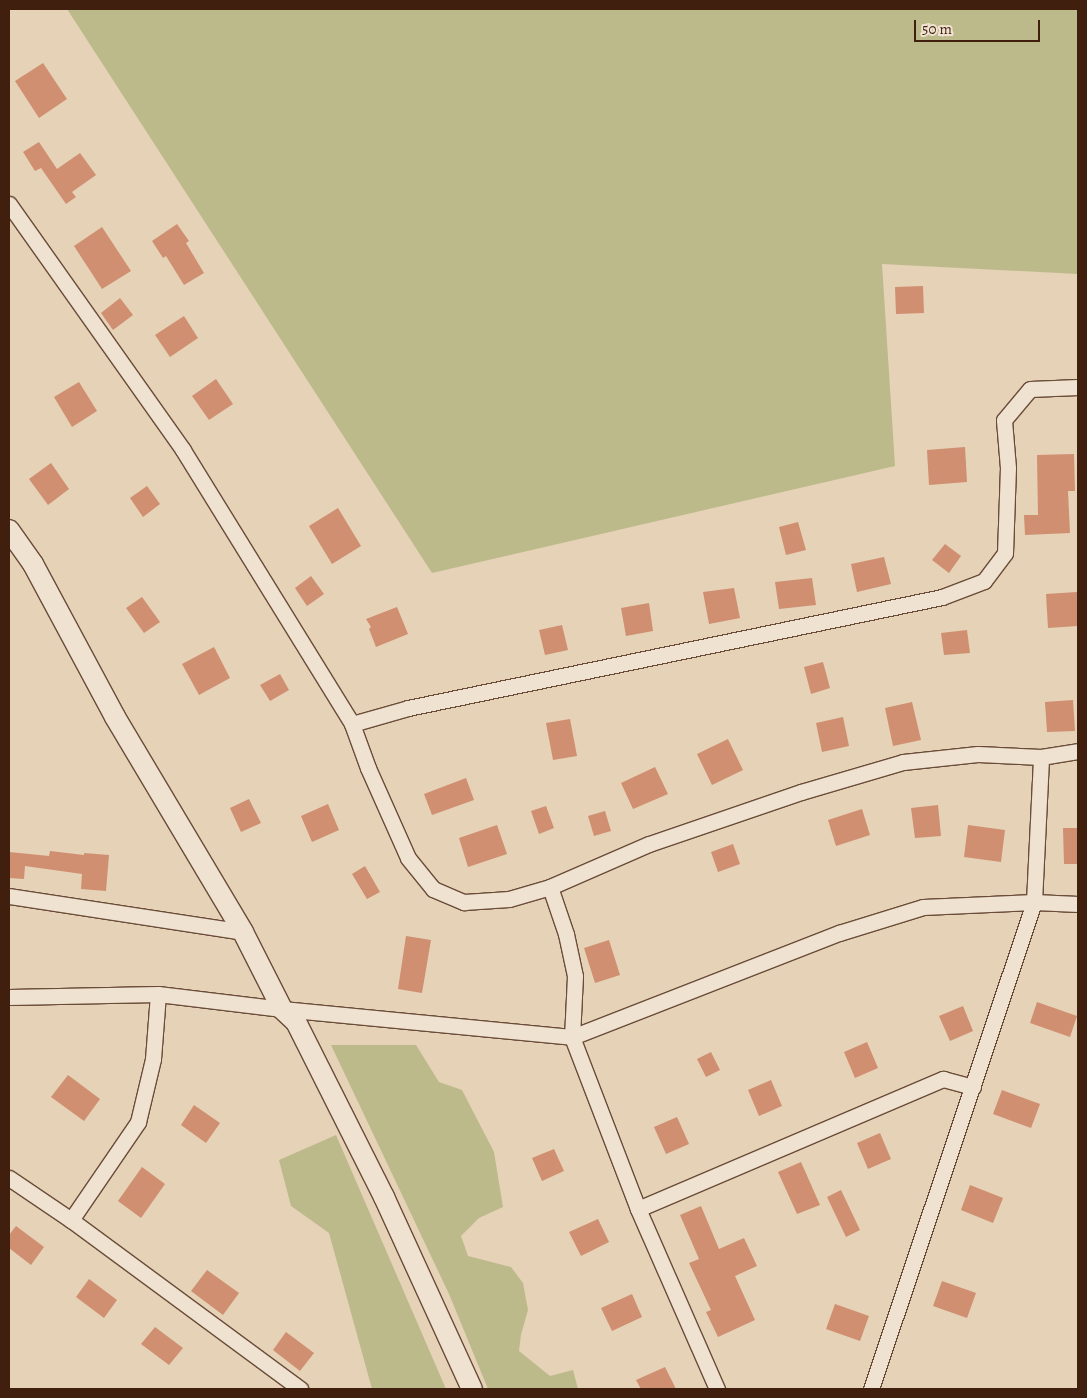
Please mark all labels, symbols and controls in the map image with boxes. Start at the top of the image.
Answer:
scale bar [917,10,1043,42]
text: 50 m [922,19,952,39]

